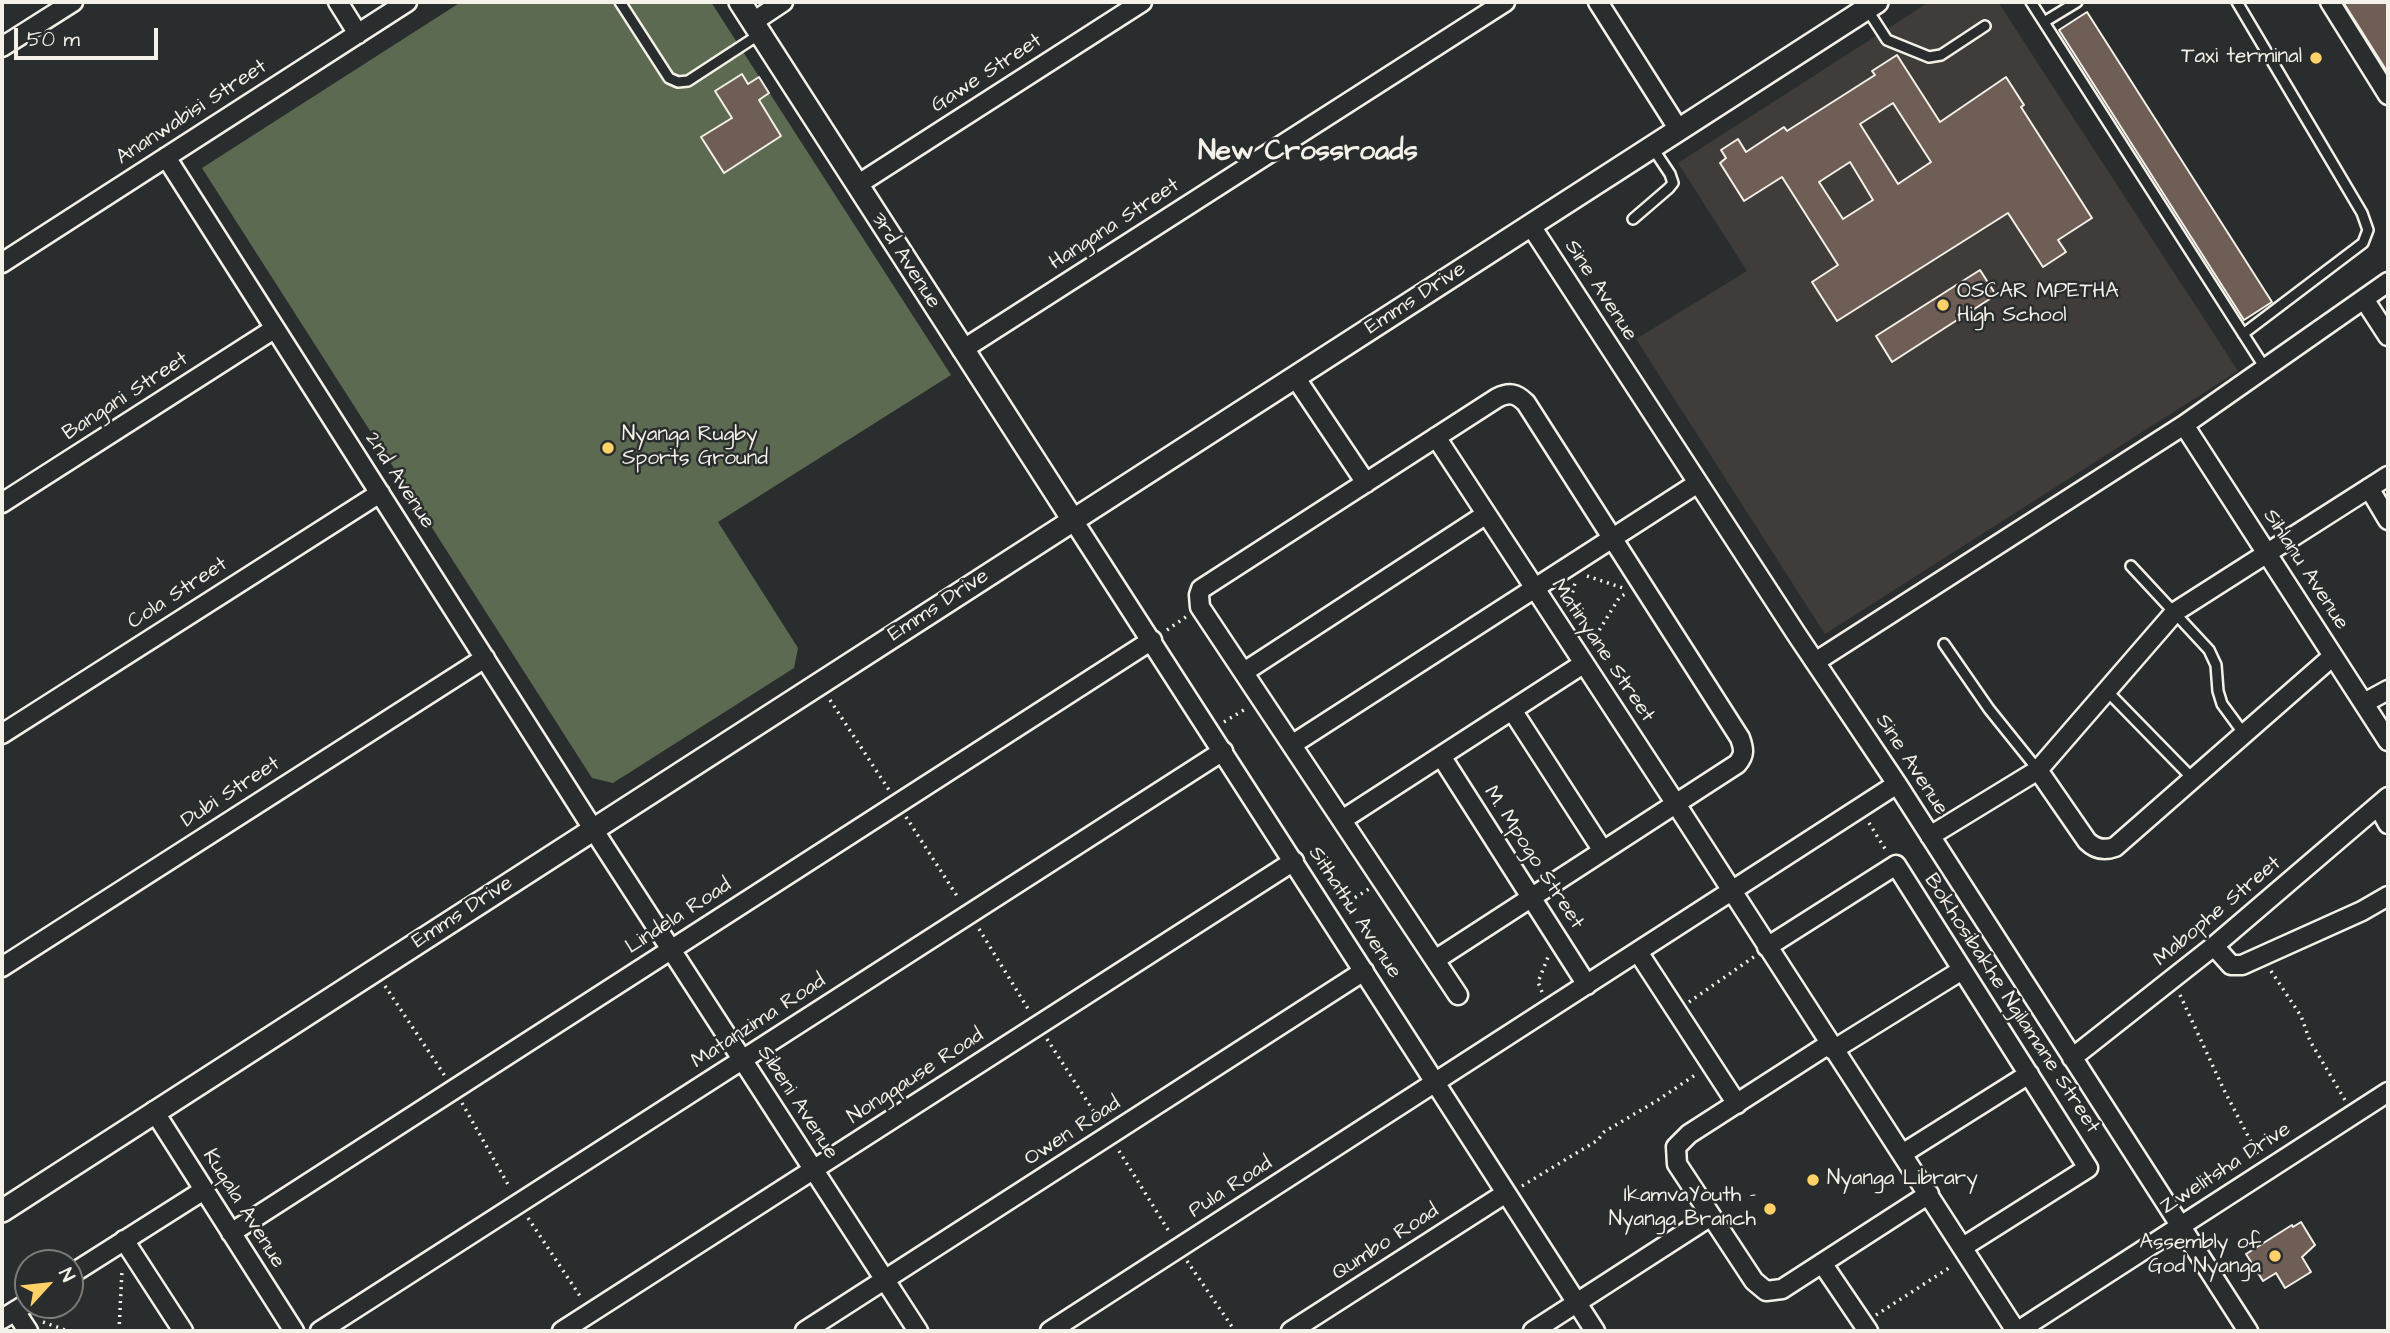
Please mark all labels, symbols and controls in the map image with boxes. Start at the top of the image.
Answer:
scale bar [18,14,161,58]
text: 50 m [27,25,80,54]
street label: Gawe Street [927,29,1047,119]
place label: Taxi terminal [2181,45,2302,71]
marker: Taxi terminal [2308,50,2324,66]
street label: Ananwabisi Street [112,55,272,171]
district label: New Crossroads [1198,136,1418,170]
street label: Hangana Street [1045,174,1185,276]
street label: 3rd Avenue [865,208,945,314]
street label: Sine Avenue [1558,236,1642,346]
street label: Emms Drive [1361,257,1471,341]
place label: OSCAR MPETHA High School [1957,280,2119,330]
marker: OSCAR MPETHA High School [1935,297,1951,313]
street label: Bangani Street [59,347,193,447]
place label: Nyanga Rugby Sports Ground [622,423,768,473]
street label: 2nd Avenue [358,428,440,534]
marker: Nyanga Rugby Sports Ground [600,440,616,456]
street label: Sihlanu Avenue [2257,505,2353,635]
street label: Cola Street [123,552,233,636]
street label: Emms Drive [884,564,994,648]
street label: Matinyane Street [1545,575,1659,727]
street label: Sine Avenue [1869,710,1953,820]
street label: Dubi Street [177,752,285,834]
street label: M. Mpogo Street [1477,782,1589,934]
street label: Sithathu Avenue [1302,842,1406,984]
street label: Mabophe Street [2149,851,2287,973]
street label: Bokhosibakhe Ngilamane Street [1918,870,2104,1138]
street label: Emms Drive [408,871,518,955]
street label: Lindela Road [621,873,737,961]
street label: Matanzima Road [687,969,831,1075]
street label: Nongqause Road [843,1024,989,1130]
street label: Sibeni Avenue [751,1042,843,1164]
street label: Owen Road [1020,1092,1126,1172]
street label: Zwelitsha Drive [2156,1117,2296,1221]
street label: Kuqala Avenue [196,1145,290,1273]
street label: Pula Road [1184,1152,1278,1224]
place label: Nyanga Library [1827,1167,1978,1193]
marker: Nyanga Library [1805,1172,1821,1188]
place label: IkamvaYouth - Nyanga Branch [1609,1184,1756,1234]
street label: Qumbo Road [1328,1199,1444,1287]
marker: IkamvaYouth - Nyanga Branch [1762,1201,1778,1217]
place label: Assembly of God Nyanga [2139,1231,2261,1281]
marker: Assembly of God Nyanga [2267,1248,2283,1264]
north arrow [14,1249,84,1319]
text: N [52,1264,81,1287]

